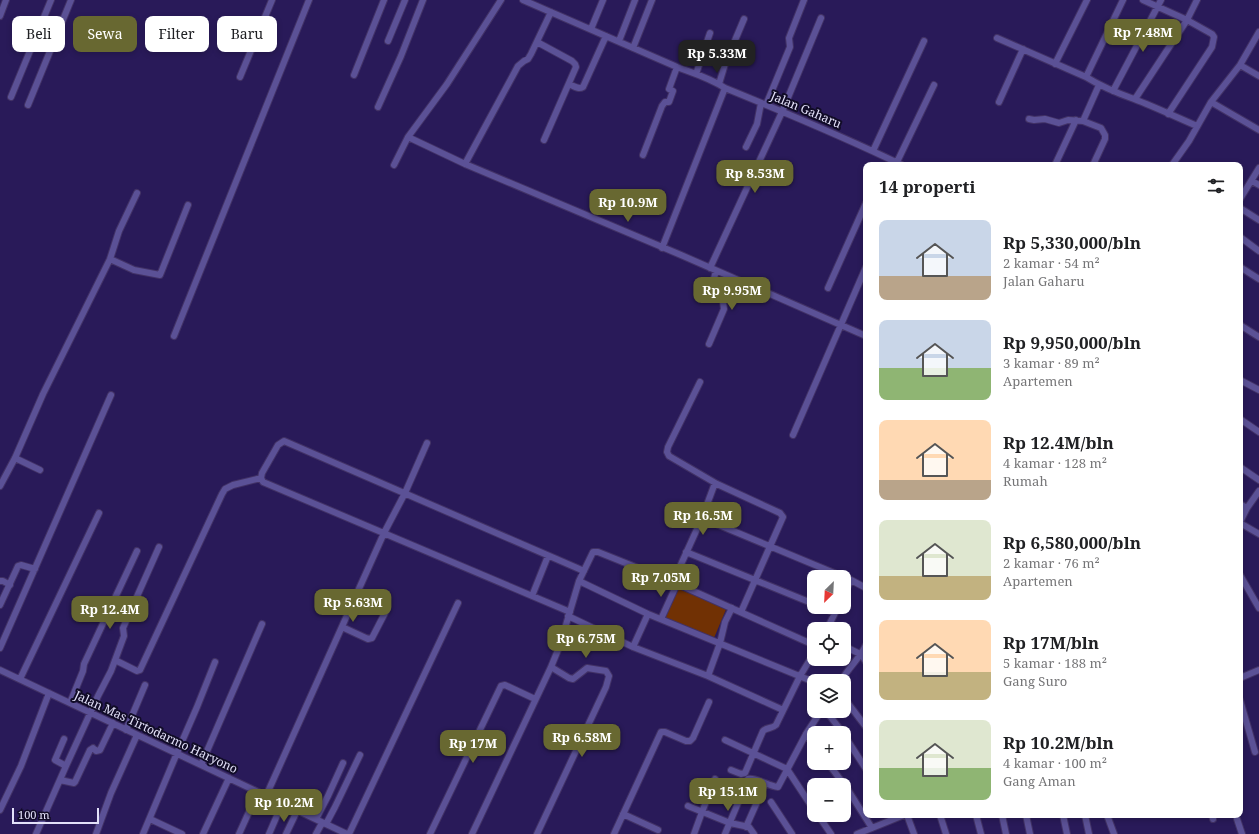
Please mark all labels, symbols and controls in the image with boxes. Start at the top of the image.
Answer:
chip: Beli [12,16,65,52]
chip: Sewa [73,16,137,52]
chip: Filter [145,16,209,52]
chip: Baru [217,16,277,52]
pin: Rp 7.48M [1102,19,1184,53]
text: Rp 7.48M [1113,23,1173,41]
pin: Rp 5.33M [676,40,758,74]
text: Rp 5.33M [687,44,747,62]
street label: Jalan Gaharu [767,87,845,132]
pin: Rp 8.53M [714,160,796,194]
text: Rp 8.53M [725,164,785,182]
text: 14 properti [879,175,975,198]
icon: filters [1205,175,1227,197]
pin: Rp 10.9M [587,189,669,223]
text: Rp 10.9M [598,193,658,211]
text: Rp 5,330,000/bln [1003,231,1141,254]
icon: home [911,236,959,284]
text: 2 kamar · 54 m² [1003,254,1100,272]
text: Jalan Gaharu [1003,272,1085,290]
pin: Rp 9.95M [691,277,773,311]
text: Rp 9.95M [702,281,762,299]
text: Rp 9,950,000/bln [1003,331,1141,354]
icon: home [911,336,959,384]
text: 3 kamar · 89 m² [1003,354,1100,372]
text: Apartemen [1003,372,1073,390]
text: Rp 12.4M/bln [1003,431,1114,454]
icon: home [911,436,959,484]
text: 4 kamar · 128 m² [1003,454,1107,472]
text: Rumah [1003,472,1048,490]
pin: Rp 16.5M [662,502,744,536]
text: Rp 16.5M [673,506,733,524]
text: Rp 6,580,000/bln [1003,531,1141,554]
icon: home [911,536,959,584]
text: 2 kamar · 76 m² [1003,554,1100,572]
pin: Rp 7.05M [620,564,702,598]
text: Rp 7.05M [631,568,691,586]
north arrow [807,570,851,614]
map controls [807,570,851,822]
text: Apartemen [1003,572,1073,590]
pin: Rp 5.63M [312,589,394,623]
text: Rp 5.63M [323,593,383,611]
pin: Rp 12.4M [69,596,151,630]
text: Rp 12.4M [80,600,140,618]
button: locate [807,622,851,666]
pin: Rp 6.75M [545,625,627,659]
text: Rp 6.75M [556,629,616,647]
text: Rp 17M/bln [1003,631,1099,654]
icon: home [911,636,959,684]
text: 5 kamar · 188 m² [1003,654,1107,672]
text: Gang Suro [1003,672,1067,690]
button: layers [807,674,851,718]
street label: Jalan Mas Tirtodarmo Haryono [71,686,241,777]
pin: Rp 6.58M [541,724,623,758]
button: + [807,726,851,770]
text: Rp 6.58M [552,728,612,746]
pin: Rp 17M [440,730,506,764]
text: Rp 10.2M/bln [1003,731,1114,754]
text: Rp 17M [449,734,497,752]
icon: home [911,736,959,784]
text: 4 kamar · 100 m² [1003,754,1107,772]
text: Gang Aman [1003,772,1076,790]
pin: Rp 15.1M [687,778,769,812]
button: − [807,778,851,822]
text: Rp 15.1M [698,782,758,800]
pin: Rp 10.2M [243,789,325,823]
text: Rp 10.2M [254,793,314,811]
scale bar [12,806,99,825]
text: 100 m [18,807,50,822]

